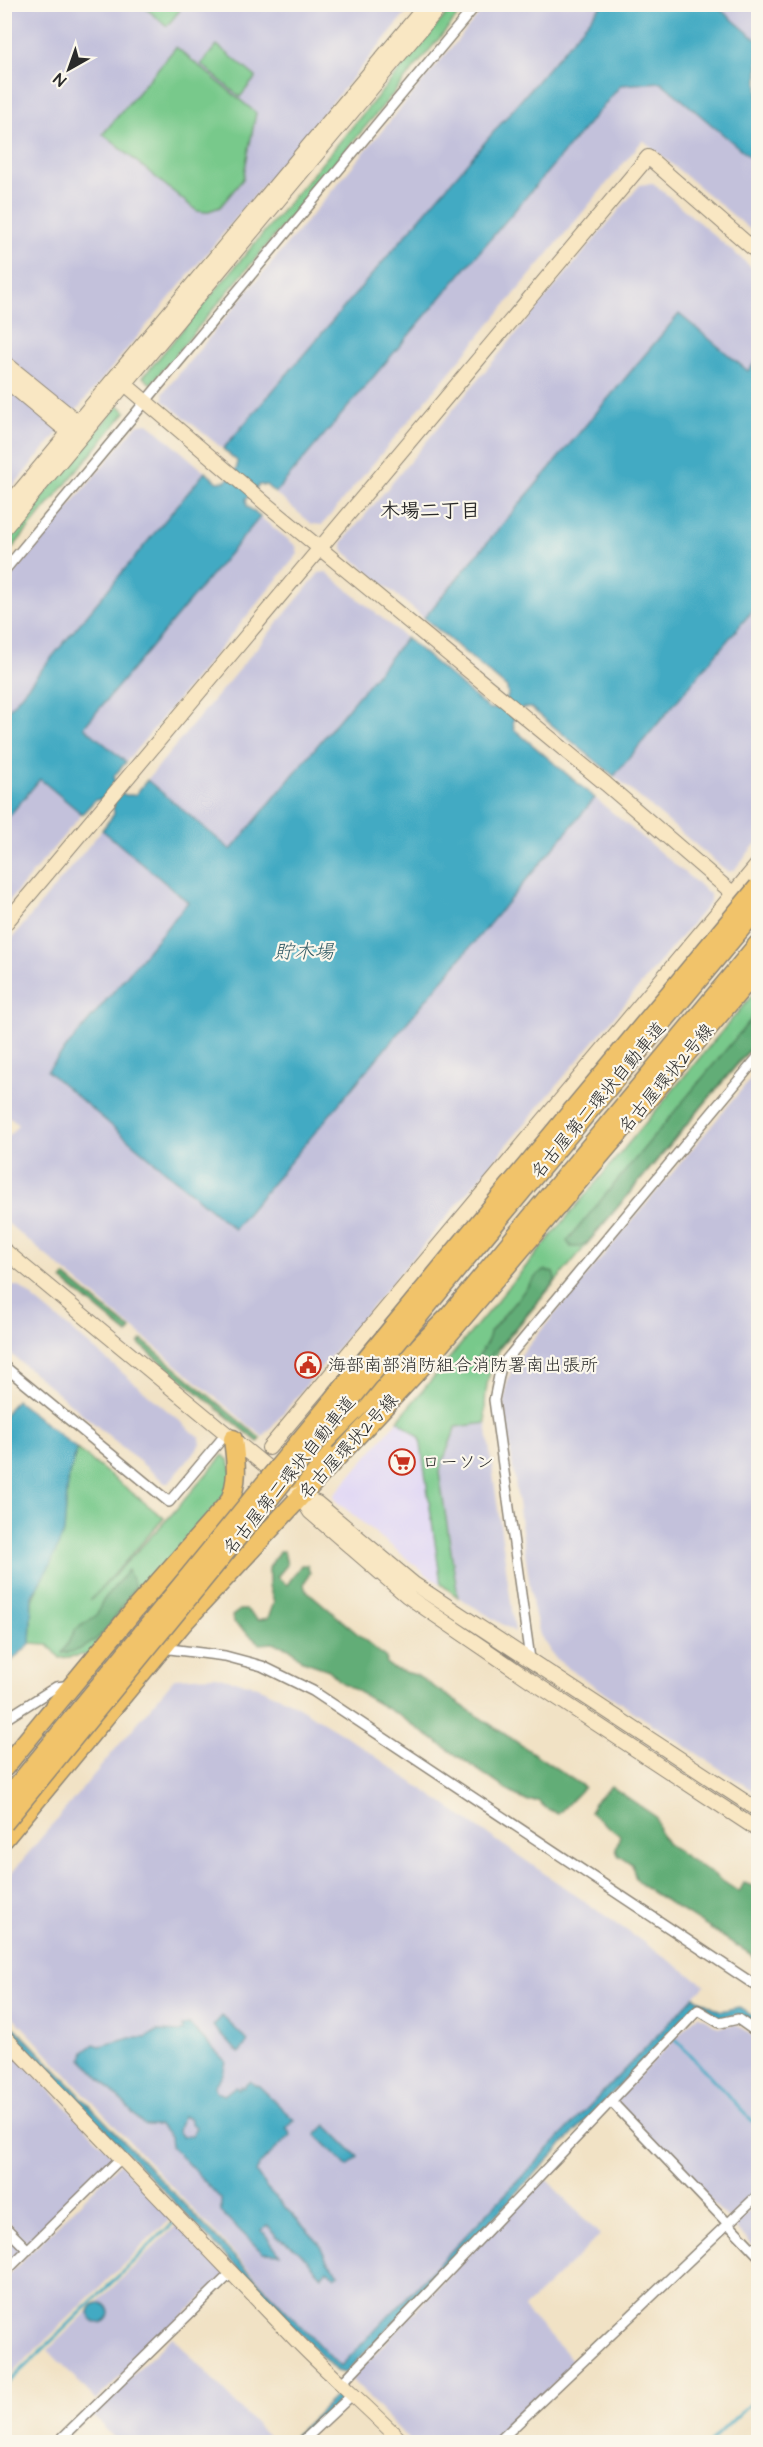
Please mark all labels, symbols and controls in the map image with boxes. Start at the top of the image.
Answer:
north arrow [39,39,99,99]
text: N [49,68,71,91]
district label: 木場二丁目 [380,497,480,525]
water label: 貯木場 [274,938,336,966]
street label: 名古屋第二環状自動車道 [525,1016,672,1184]
street label: 名古屋環状2号線 [613,1018,720,1139]
public building icon: 海部南部消防組合消防署南出張所 [293,1350,323,1380]
place label: 海部南部消防組合消防署南出張所 [328,1353,598,1378]
street label: 名古屋環状2号線 [293,1388,404,1505]
street label: 名古屋第二環状自動車道 [217,1391,361,1560]
supermarket icon: ローソン [387,1447,417,1477]
place label: ローソン [422,1450,494,1475]

